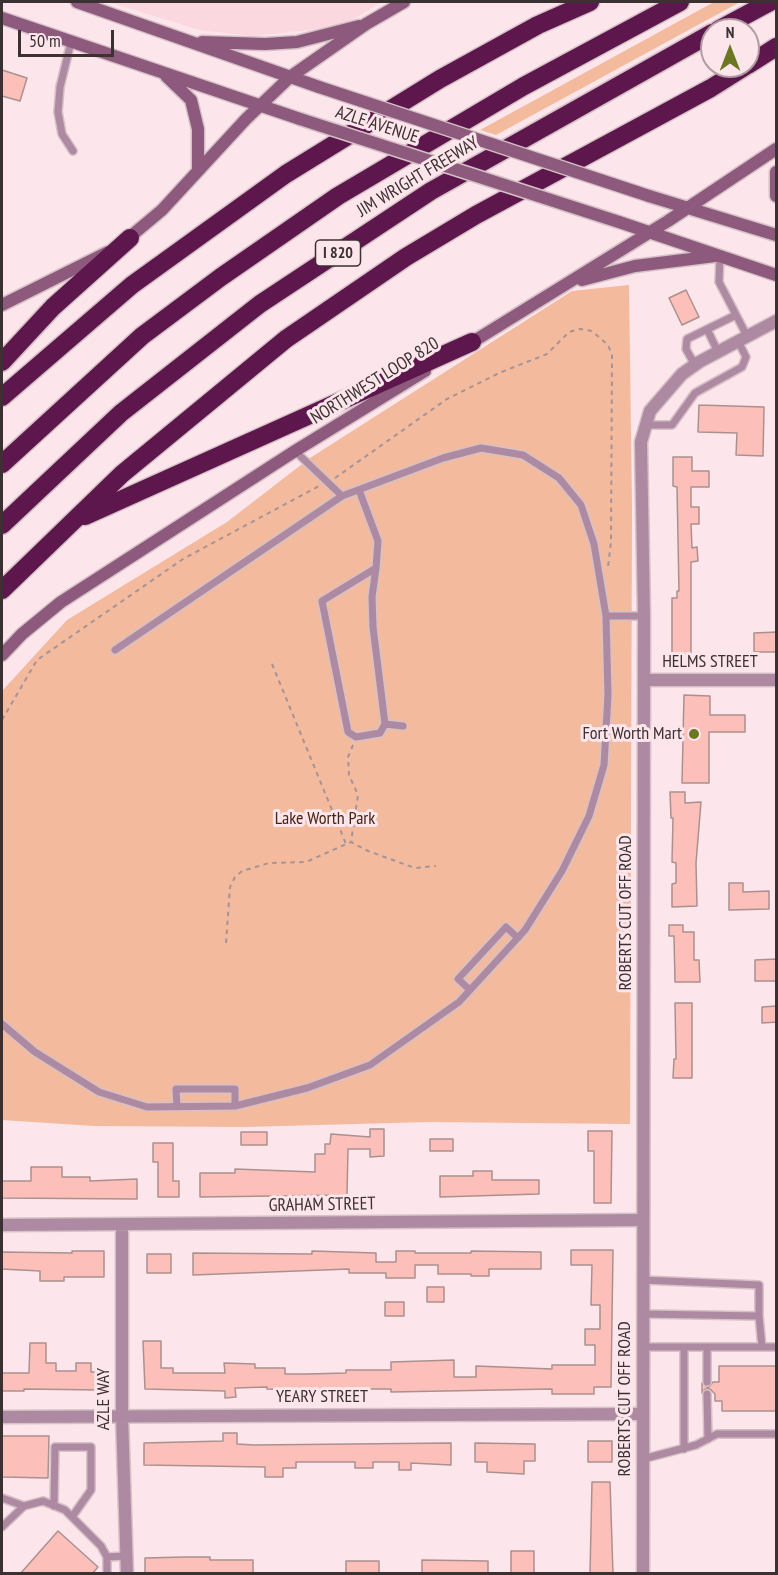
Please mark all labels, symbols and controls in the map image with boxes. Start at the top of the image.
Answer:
scale bar [21,18,117,56]
north arrow [700,18,760,78]
text: N [726,22,734,42]
text: 50 m [29,29,61,52]
street label: AZLE AVENUE [333,101,421,149]
street label: JIM WRIGHT FREEWAY [353,132,483,222]
road number: I 820 [316,240,360,266]
street label: NORTHWEST LOOP 820 [307,333,443,429]
street label: HELMS STREET [662,651,758,673]
place label: Fort Worth Mart [582,723,682,745]
marker: Fort Worth Mart [687,727,701,741]
park label: Lake Worth Park [275,808,375,830]
street label: ROBERTS CUT OFF ROAD [615,835,637,991]
street label: GRAHAM STREET [268,1193,376,1217]
street label: ROBERTS CUT OFF ROAD [614,1321,636,1477]
street label: AZLE WAY [93,1368,115,1430]
street label: YEARY STREET [276,1386,368,1408]

